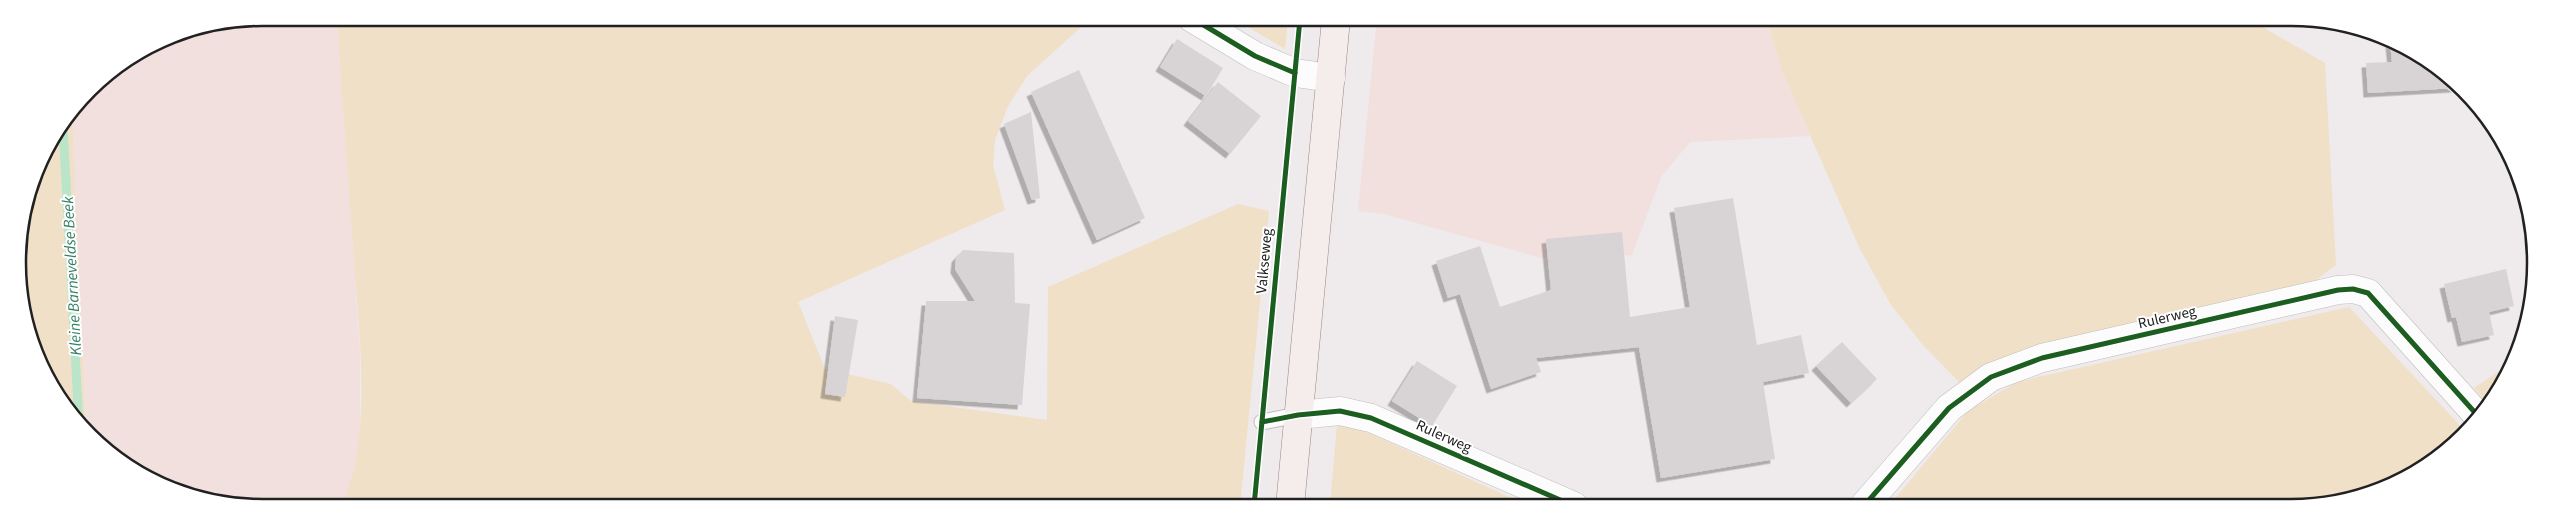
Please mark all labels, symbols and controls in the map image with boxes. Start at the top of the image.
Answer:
water label: Kleine Barneveldse Beek [57,195,87,356]
street label: Valkseweg [1251,227,1278,295]
street label: Rulerweg [2136,301,2199,334]
street label: Rulerweg [1413,415,1475,458]

